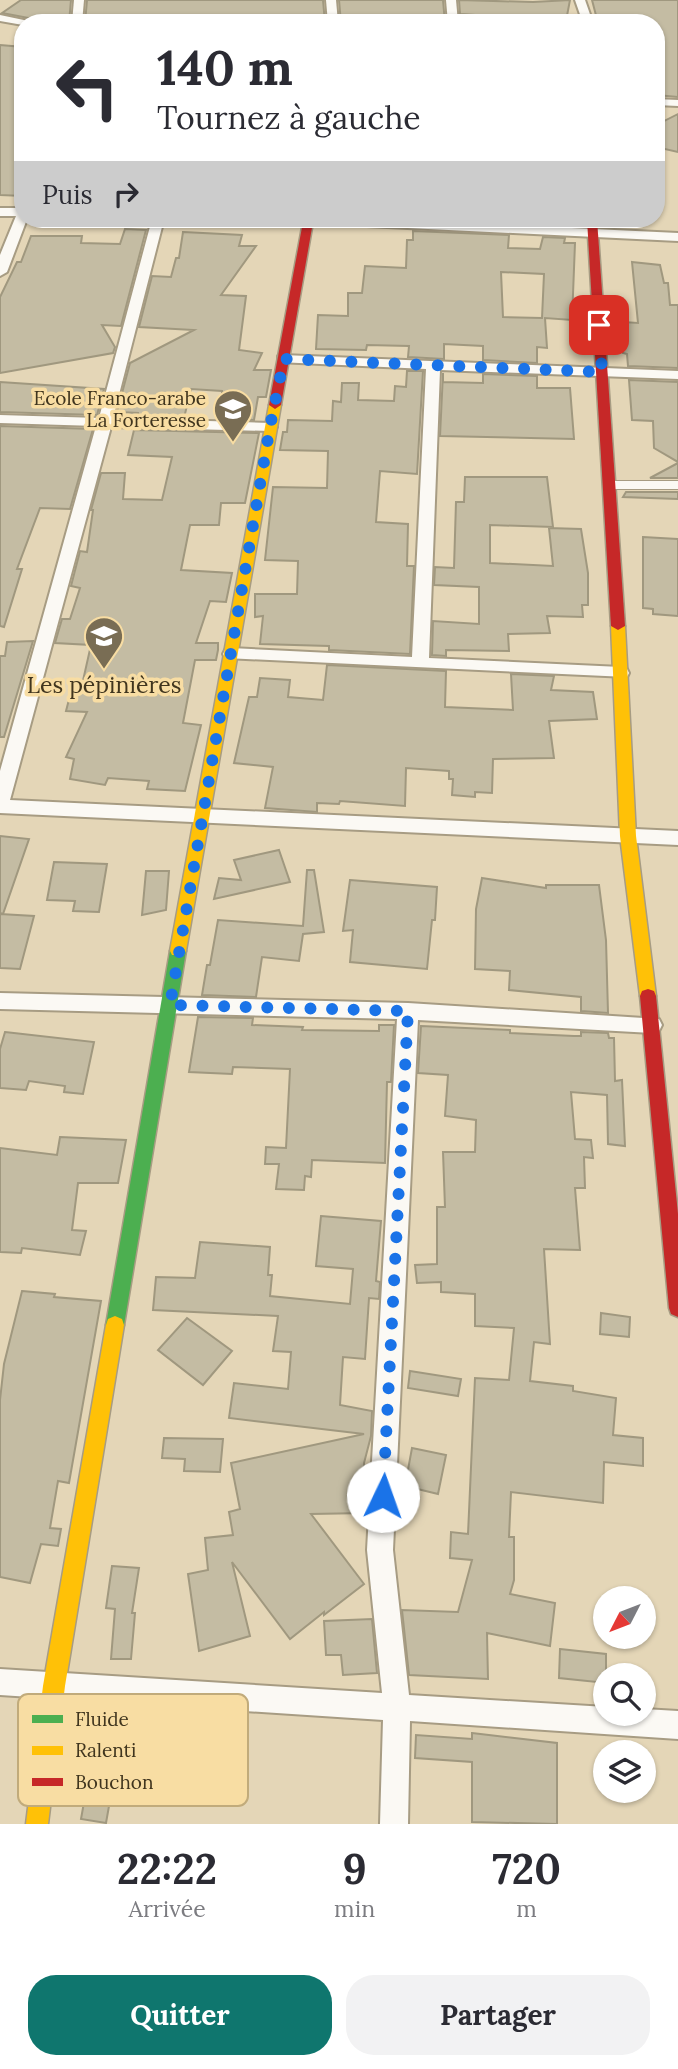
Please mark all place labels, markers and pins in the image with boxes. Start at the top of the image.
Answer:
pin [569,295,629,355]
place label: Ecole Franco-arabe La Forteresse [33,386,206,432]
school or university icon: Ecole Franco-arabe La Forteresse [212,388,254,443]
school or university icon: Les pépinières [83,615,125,670]
place label: Les pépinières [27,670,181,699]

